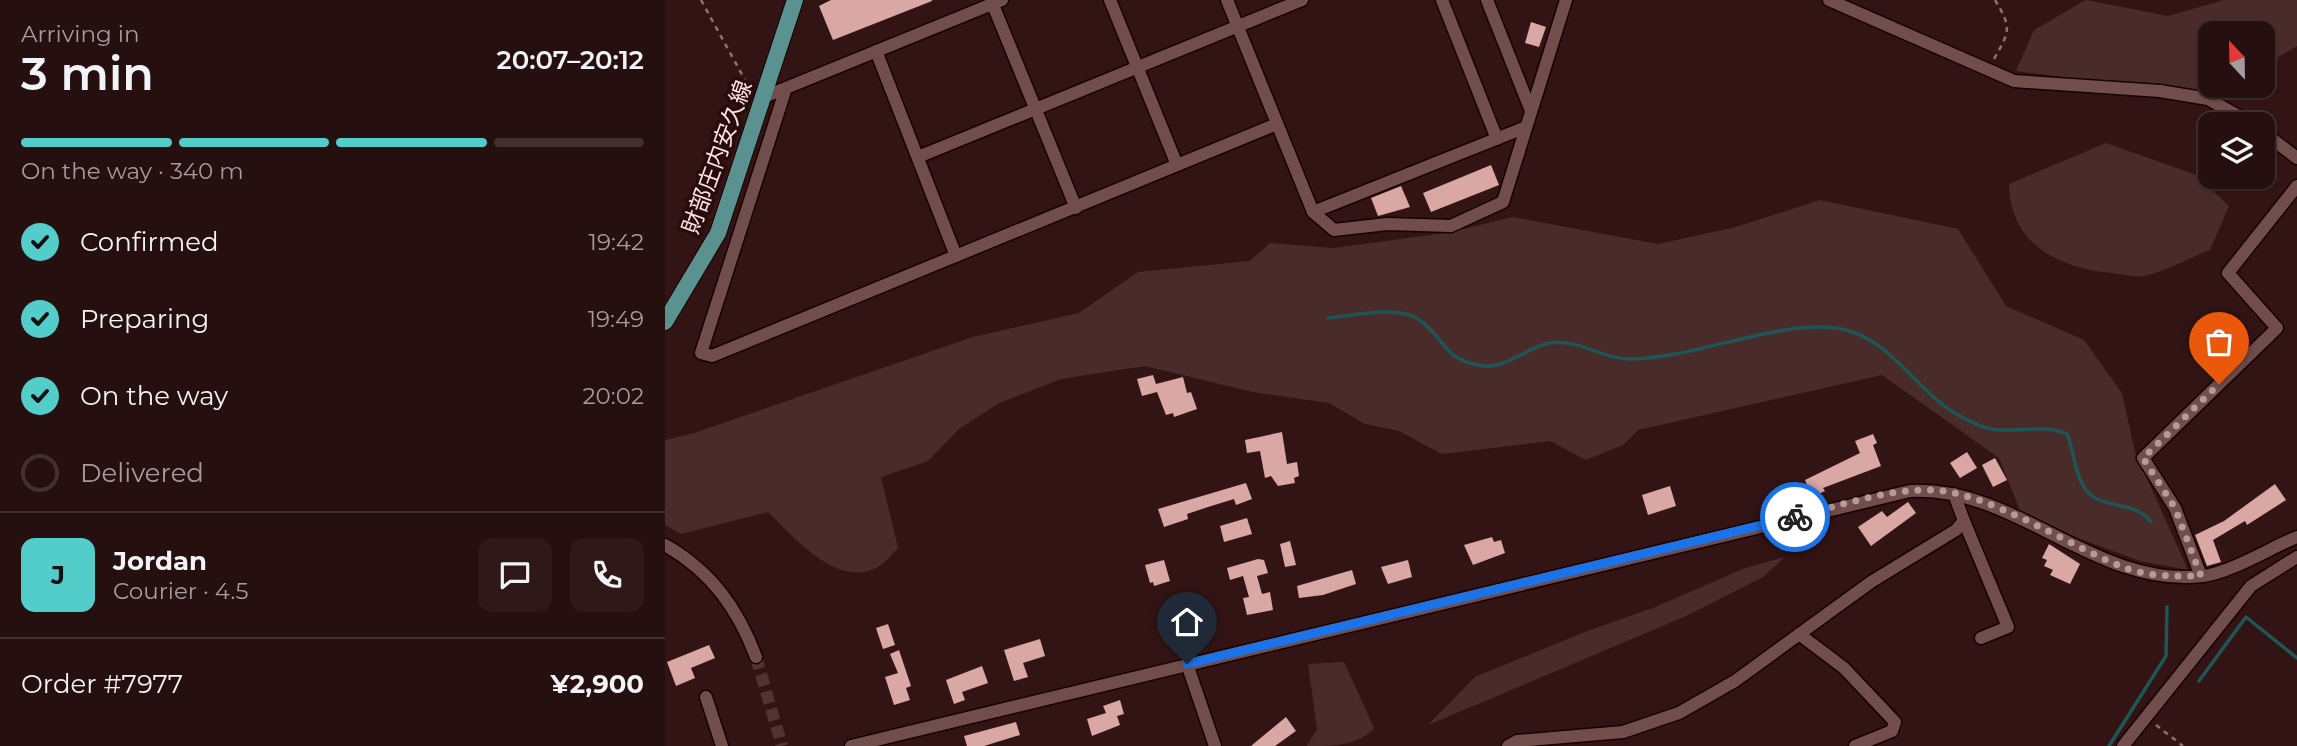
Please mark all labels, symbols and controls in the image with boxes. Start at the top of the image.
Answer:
text: Arriving in [21,20,140,48]
north arrow [2198,21,2275,98]
map controls [2198,21,2275,189]
text: 20:07–20:12 [497,44,644,76]
text: 3 min [21,45,154,102]
street label: 財部庄内安久線 [676,77,758,237]
button: layers [2198,112,2275,189]
text: On the way · 340 m [21,157,244,185]
icon: check [21,223,59,261]
text: Confirmed [80,226,219,258]
text: 19:42 [589,228,644,256]
icon: check [21,300,59,338]
text: Preparing [80,303,209,335]
text: 19:49 [588,305,644,333]
pin [2189,312,2249,384]
icon: bag [2200,323,2238,361]
icon: check [21,377,59,415]
text: On the way [80,380,228,412]
text: 20:02 [583,382,644,410]
text: Delivered [80,457,204,489]
courier [1760,482,1830,552]
icon: bike [1776,498,1814,536]
button: chat [478,538,552,612]
button: phone [570,538,644,612]
text: Jordan [113,545,207,577]
text: J [51,559,65,591]
text: Courier · 4.5 [113,577,248,605]
pin [1157,592,1217,664]
icon: home [1168,603,1206,641]
text: Order #7977 [21,668,183,700]
text: ¥2,900 [551,668,644,700]

